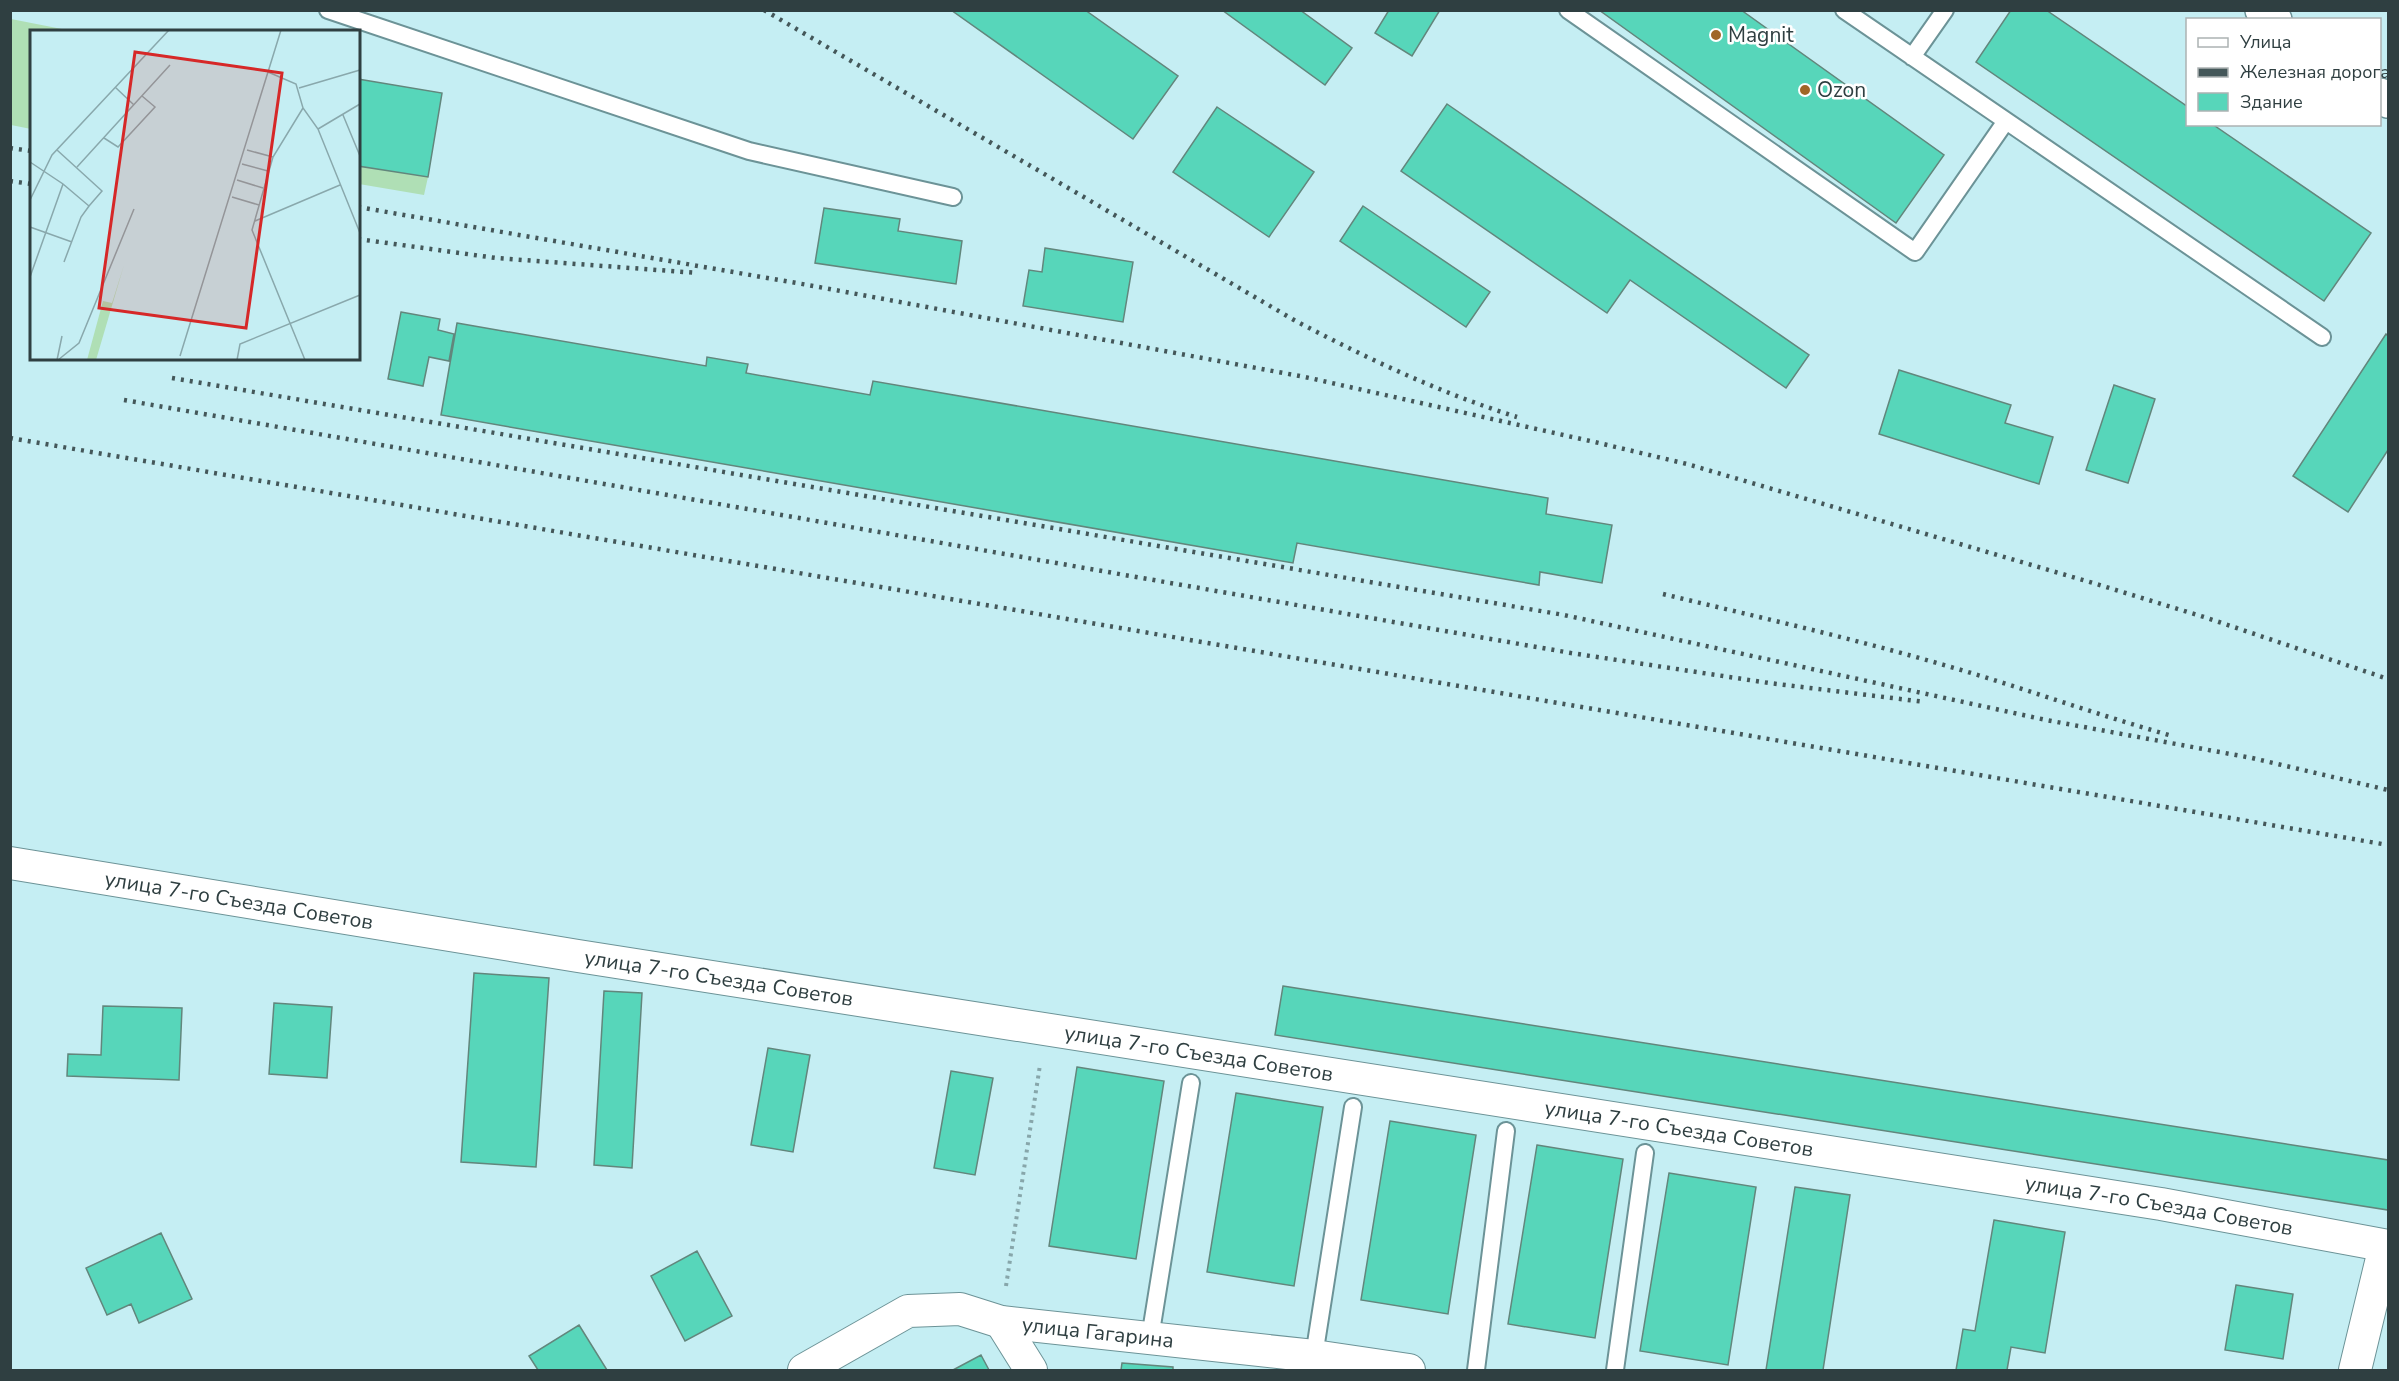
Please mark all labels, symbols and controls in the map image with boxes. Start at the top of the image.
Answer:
legend [2186,18,2381,126]
place label: Magnit [1728,21,1794,49]
marker: Magnit [1709,28,1723,42]
inset map [30,30,360,360]
text: Улица [2239,30,2291,54]
text: Железная дорога [2240,60,2390,84]
place label: Ozon [1817,76,1866,104]
marker: Ozon [1798,83,1812,97]
text: Здание [2240,90,2303,114]
street label: улица 7-го Съезда Советов [103,865,375,936]
street label: улица 7-го Съезда Советов [582,943,855,1013]
street label: улица 7-го Съезда Советов [1063,1018,1335,1088]
street label: улица 7-го Съезда Советов [1543,1094,1815,1163]
street label: улица 7-го Съезда Советов [2023,1169,2295,1242]
street label: улица Гагарина [1020,1310,1175,1355]

